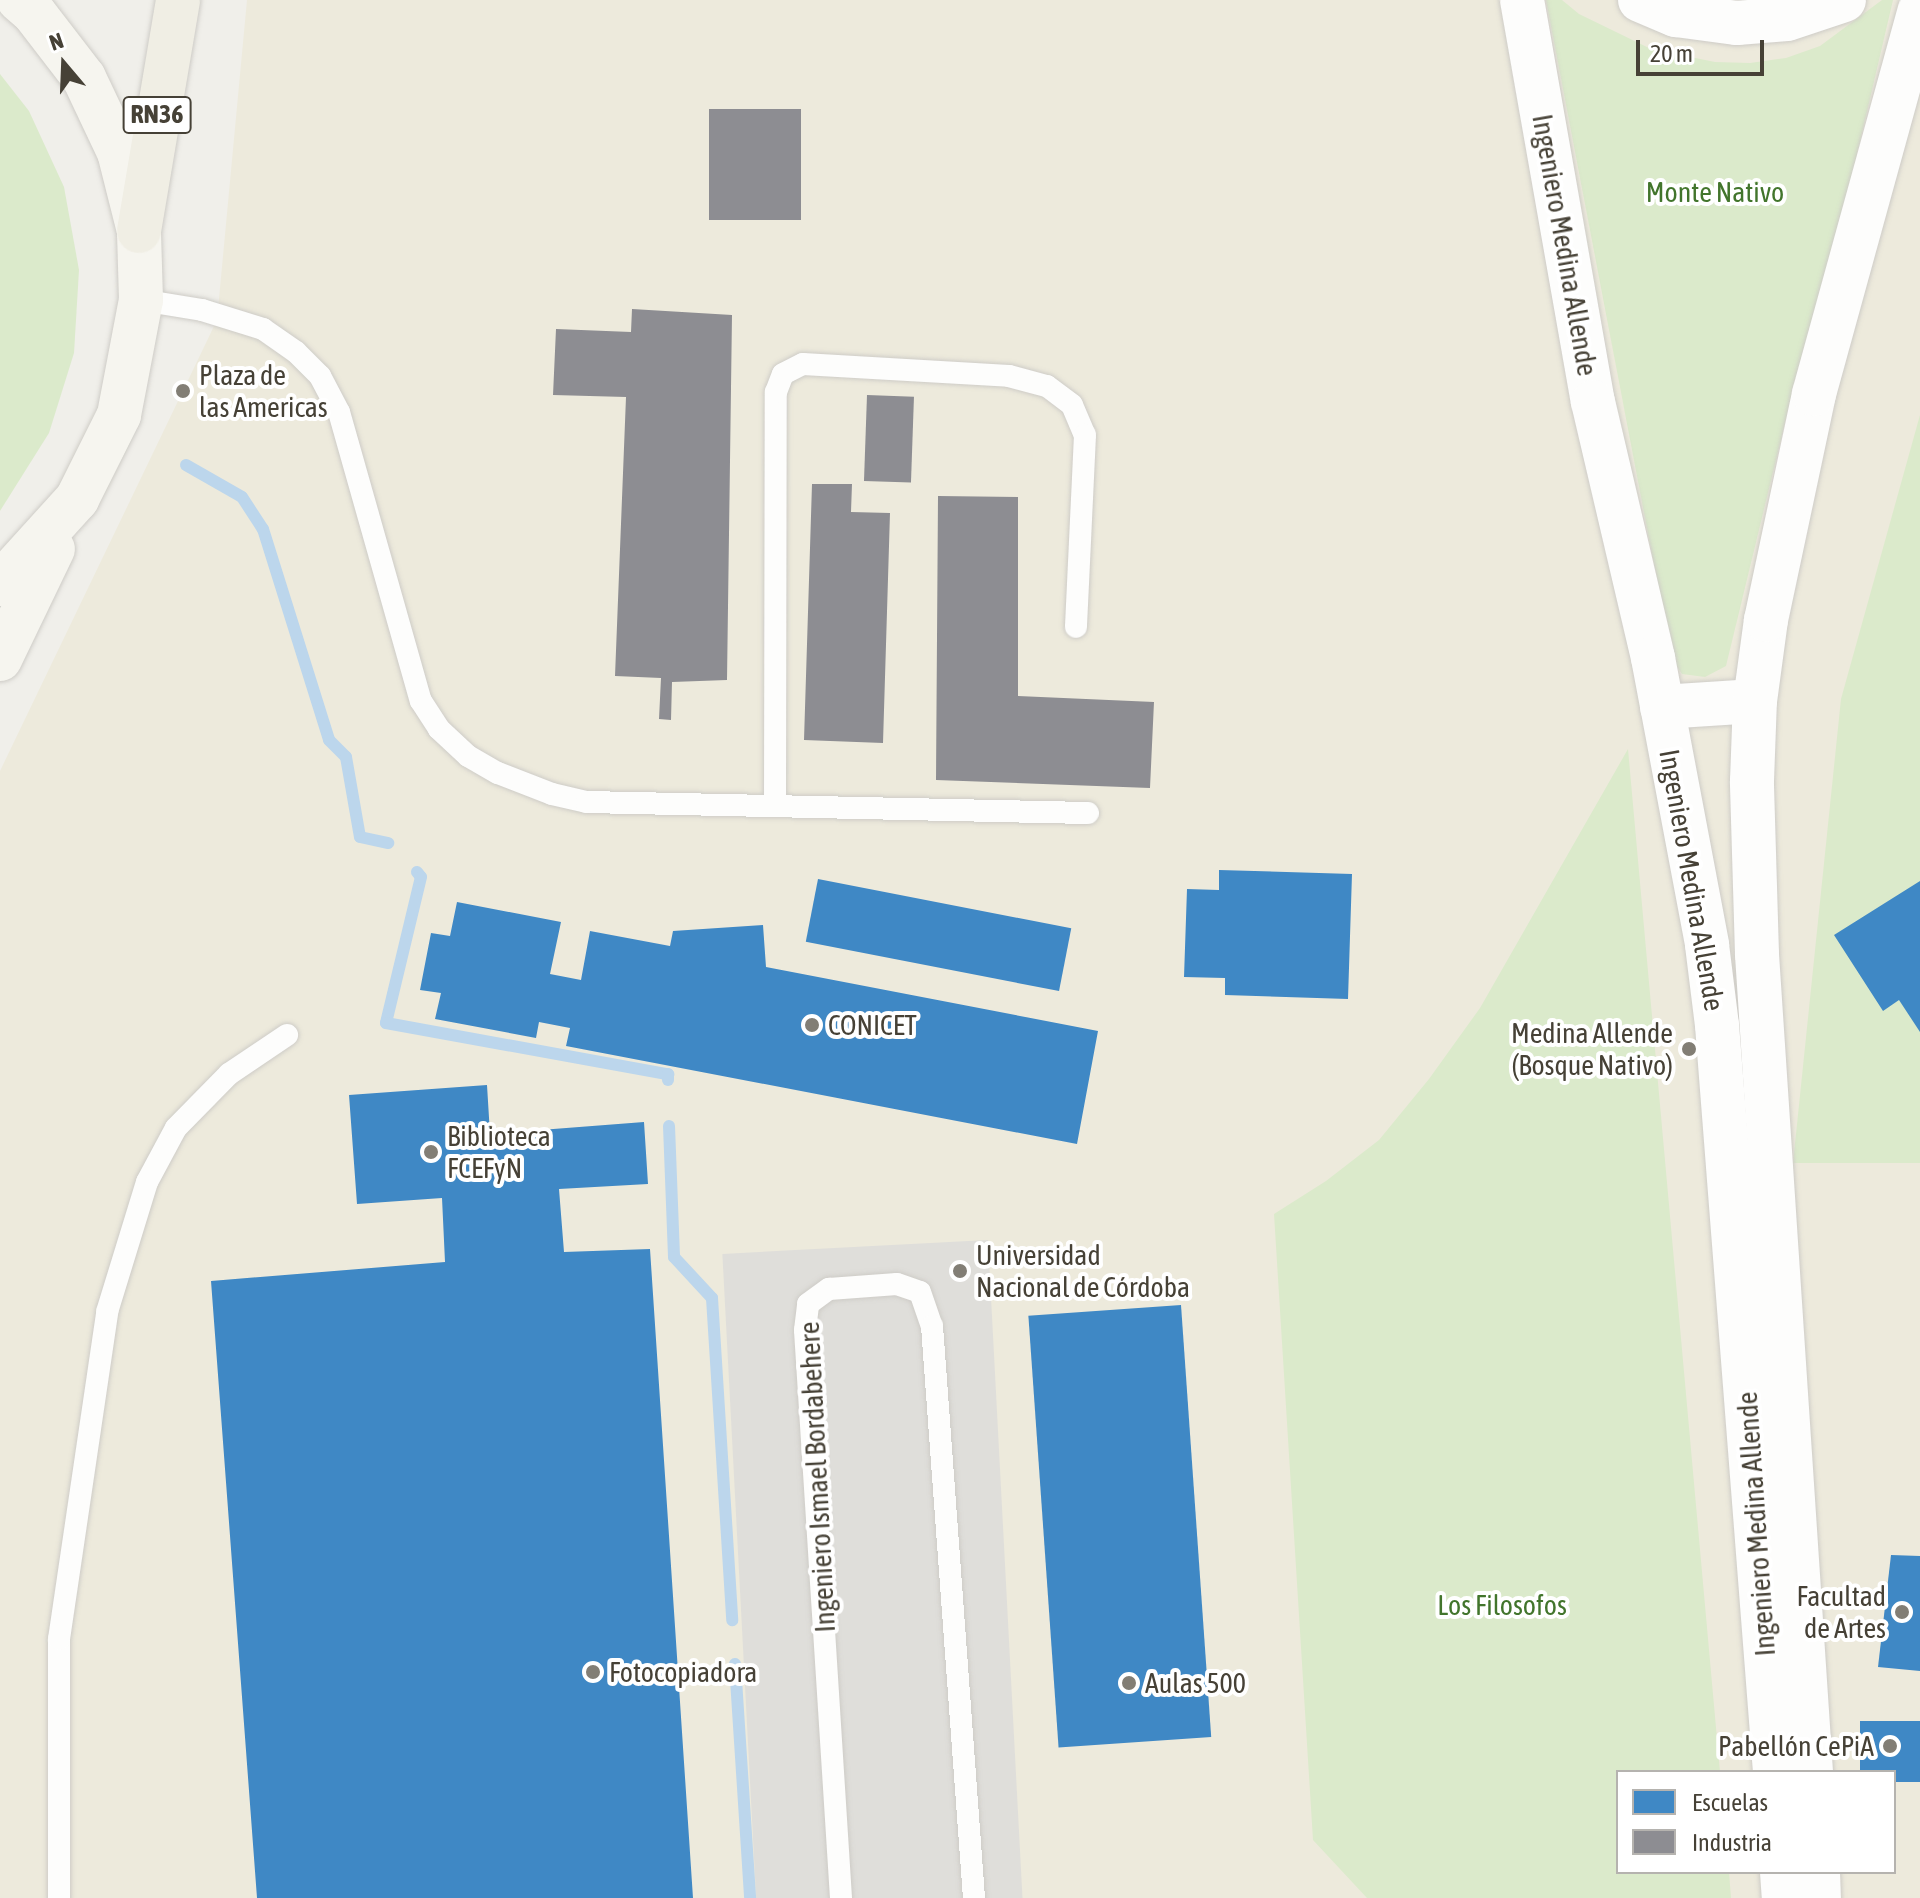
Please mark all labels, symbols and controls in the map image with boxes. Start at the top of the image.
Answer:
north arrow [24,24,104,104]
scale bar [1640,24,1768,74]
text: N [46,27,67,56]
text: 20 m [1650,40,1693,67]
road number: RN36 [121,93,193,137]
street label: Ingeniero Medina Allende [1525,112,1605,378]
park label: Monte Nativo [1646,175,1784,209]
place label: Plaza de las Americas [199,358,328,424]
marker: Plaza de las Americas [174,382,192,400]
street label: Ingeniero Medina Allende [1652,747,1732,1013]
place label: CONICET [828,1008,917,1042]
marker: CONICET [803,1016,821,1034]
place label: Medina Allende (Bosque Nativo) [1511,1016,1673,1082]
marker: Medina Allende (Bosque Nativo) [1680,1040,1698,1058]
place label: Biblioteca FCEFyN [447,1119,551,1185]
marker: Biblioteca FCEFyN [422,1143,440,1161]
place label: Universidad Nacional de Córdoba [976,1238,1190,1304]
marker: Universidad Nacional de Córdoba [951,1262,969,1280]
street label: Ingeniero Ismael Bordabehere [792,1321,842,1633]
street label: Ingeniero Medina Allende [1730,1391,1782,1657]
place label: Facultad de Artes [1797,1579,1886,1645]
park label: Los Filosofos [1437,1588,1567,1622]
marker: Facultad de Artes [1893,1603,1911,1621]
place label: Fotocopiadora [609,1655,757,1689]
marker: Fotocopiadora [584,1663,602,1681]
place label: Aulas 500 [1145,1666,1246,1700]
marker: Aulas 500 [1120,1674,1138,1692]
place label: Pabellón CePiA [1718,1729,1874,1763]
marker: Pabellón CePiA [1881,1737,1899,1755]
legend [1616,1770,1896,1874]
text: Escuelas [1692,1789,1768,1816]
text: Industria [1692,1829,1772,1856]

